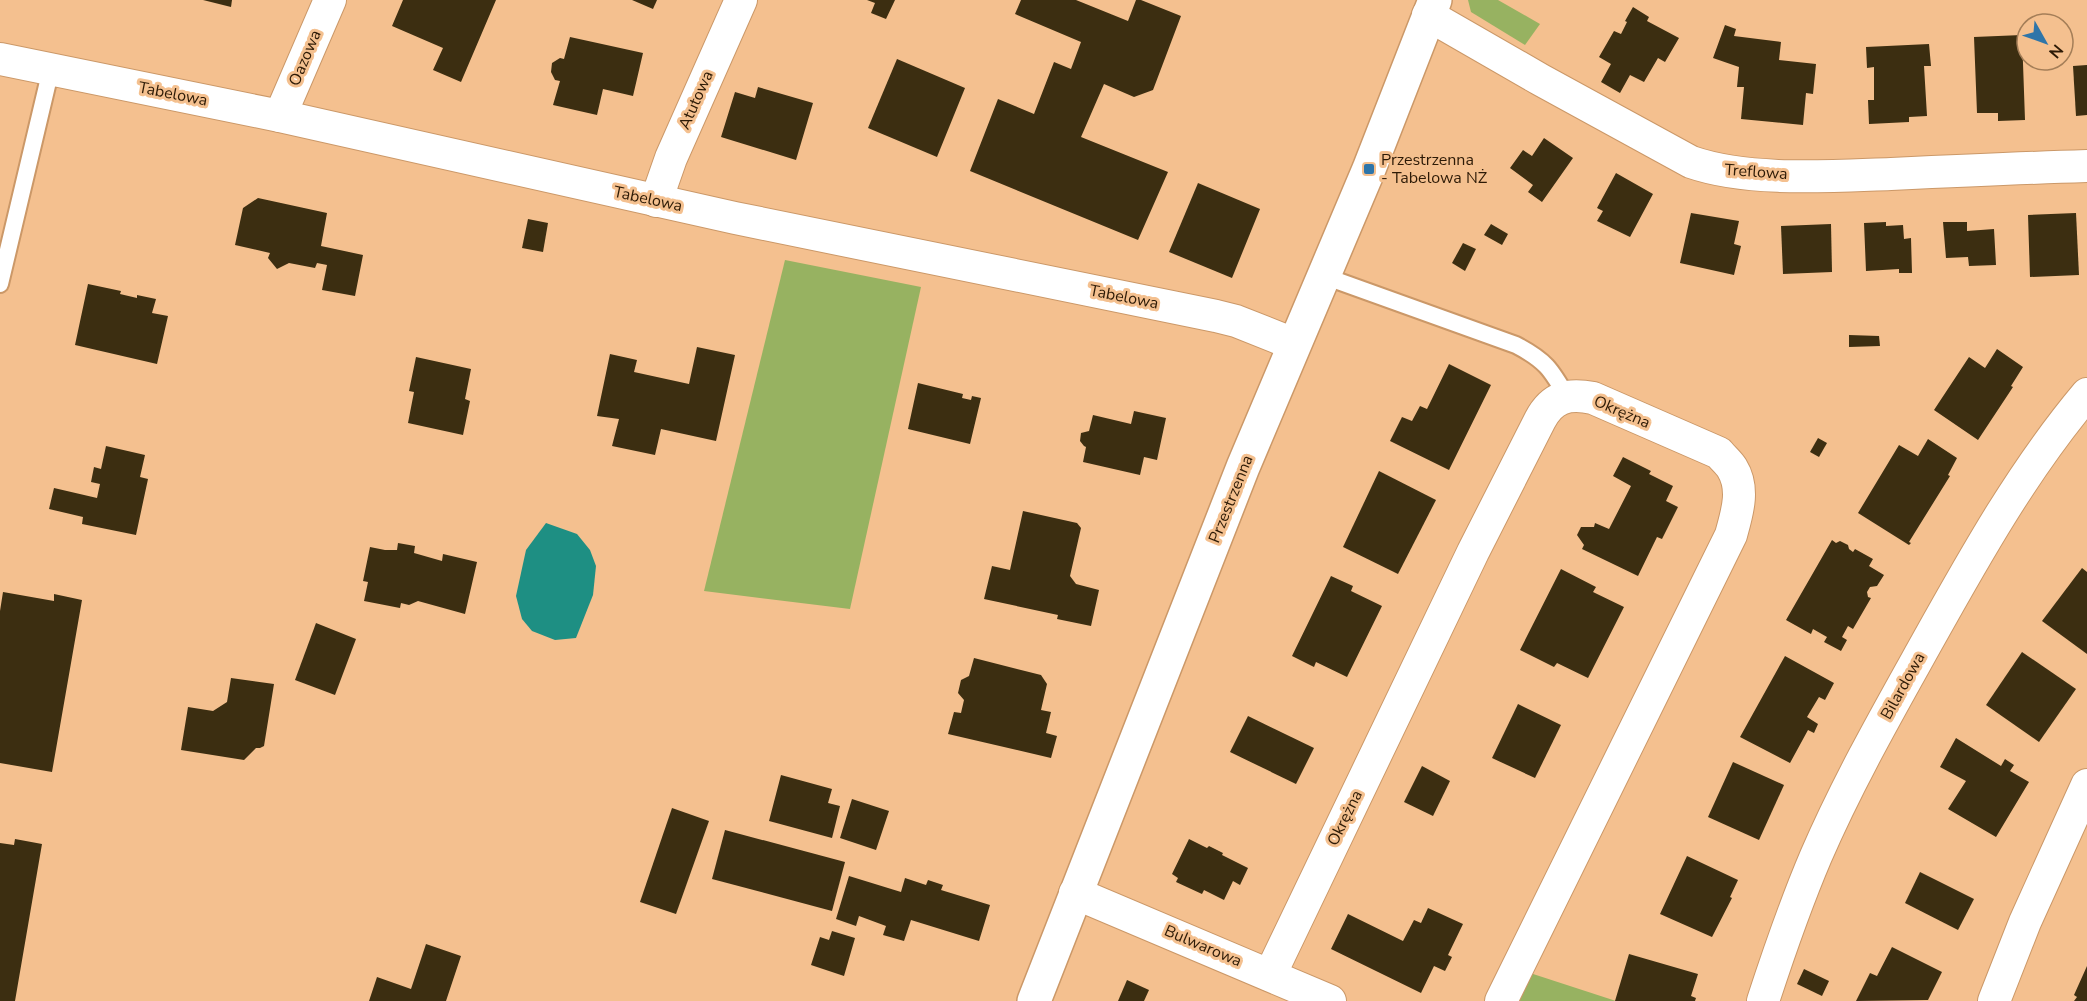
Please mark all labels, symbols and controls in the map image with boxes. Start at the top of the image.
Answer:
north arrow [2015,12,2075,72]
street label: Oazowa [283,27,327,89]
text: N [2043,39,2068,63]
street label: Atutowa [673,67,719,133]
street label: Tabelowa [137,77,209,111]
place label: Przestrzenna - Tabelowa NŻ [1381,149,1488,189]
street label: Treflowa [1724,159,1788,185]
marker: Przestrzenna - Tabelowa NŻ [1362,162,1376,176]
street label: Tabelowa [612,181,684,217]
street label: Tabelowa [1088,280,1160,314]
street label: Okrężna [1590,390,1654,434]
street label: Przestrzenna [1203,452,1259,546]
street label: Bilardowa [1876,649,1930,723]
street label: Okrężna [1322,787,1368,849]
street label: Bulwarowa [1161,920,1245,972]

